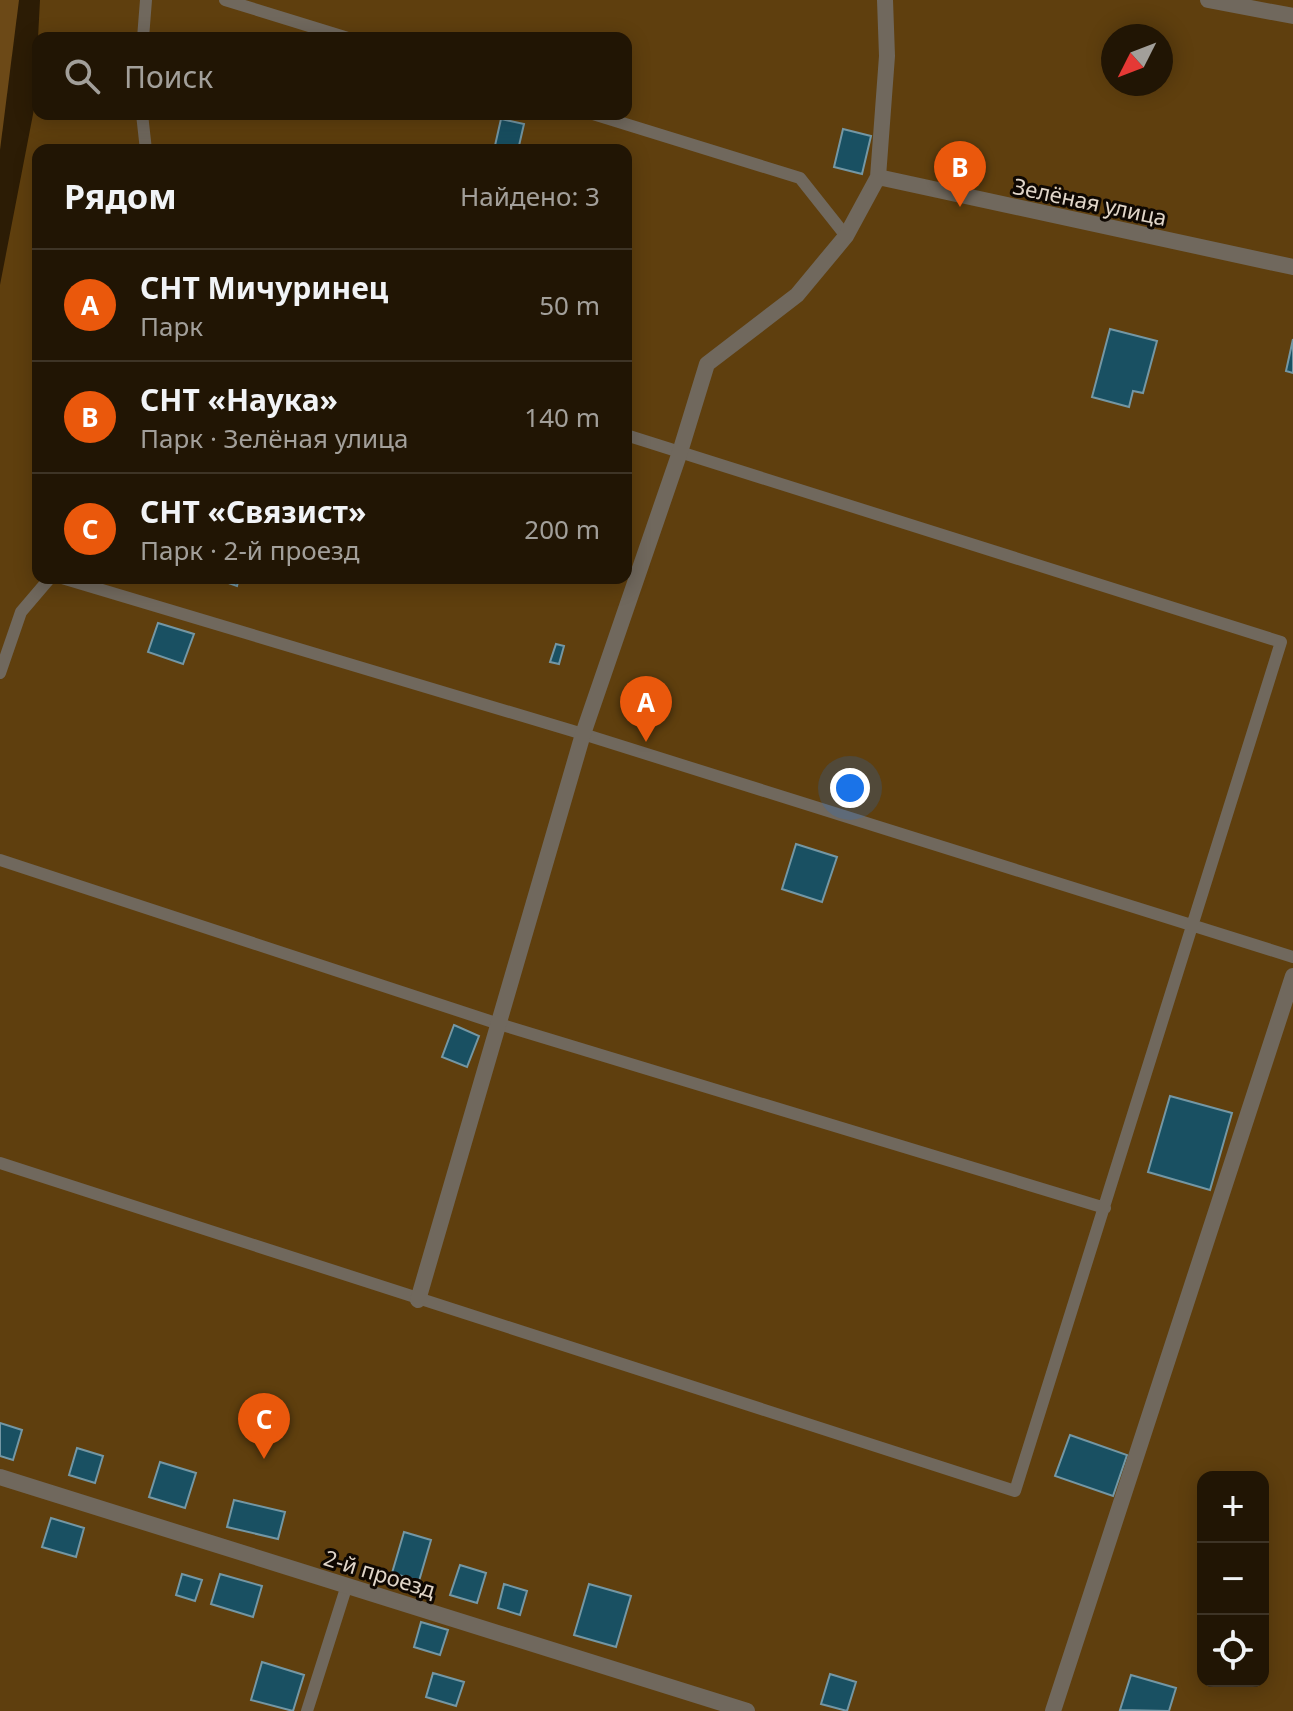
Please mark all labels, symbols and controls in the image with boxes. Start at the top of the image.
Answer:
north arrow [1101,24,1173,96]
search box [32,32,632,120]
icon: search [60,54,104,98]
text: Поиск [124,56,213,97]
pin: B [934,141,986,207]
street label: Зелёная улица [1010,170,1170,232]
text: Рядом [64,173,177,219]
text: Найдено: 3 [460,178,600,214]
text: СНТ Мичуринец [140,267,388,308]
text: A [81,287,99,323]
text: 50 m [539,287,600,323]
text: Парк [140,308,203,344]
text: СНТ «Наука» [140,379,338,420]
text: B [81,399,99,435]
text: 140 m [524,399,600,435]
text: Парк · Зелёная улица [140,420,408,456]
text: СНТ «Связист» [140,491,366,532]
text: C [82,511,98,547]
text: 200 m [524,511,600,547]
text: Парк · 2-й проезд [140,532,360,568]
pin: A [620,676,672,742]
your location [830,768,870,808]
pin: C [238,1393,290,1459]
map controls [1197,1471,1269,1687]
button: + [1197,1471,1269,1543]
street label: 2-й проезд [321,1542,440,1604]
button: − [1197,1543,1269,1615]
button: locate [1197,1615,1269,1687]

